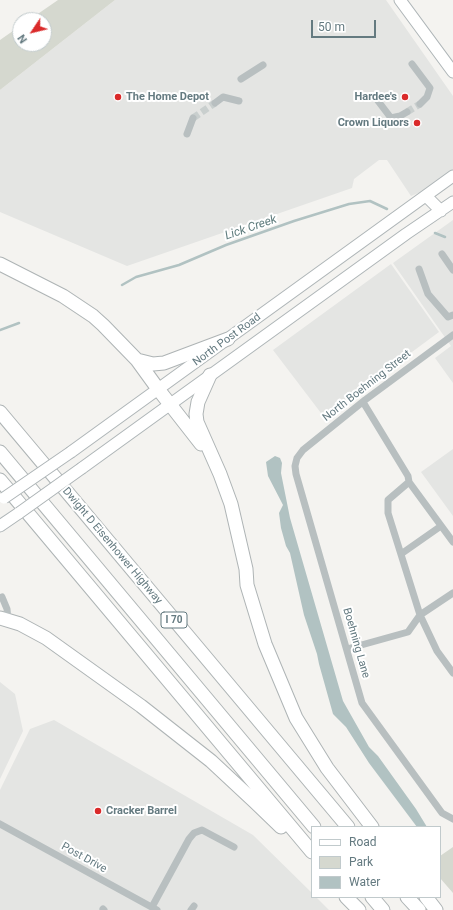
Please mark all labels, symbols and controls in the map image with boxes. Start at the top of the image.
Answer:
north arrow [12,12,52,52]
scale bar [313,12,378,38]
text: 50 m [318,20,345,34]
text: N [15,32,30,46]
place label: The Home Depot [126,90,209,104]
place label: Hardee's [354,90,397,104]
marker: The Home Depot [113,92,123,102]
marker: Hardee's [400,92,410,102]
place label: Crown Liquors [338,116,409,130]
marker: Crown Liquors [412,118,422,128]
water label: Lick Creek [223,212,279,244]
street label: North Post Road [190,311,264,369]
street label: North Boehning Street [320,347,414,425]
street label: Dwight D Eisenhower Highway [59,485,165,607]
street label: Boehning Lane [340,606,372,680]
road number: I 70 [161,612,187,628]
place label: Cracker Barrel [106,804,177,818]
marker: Cracker Barrel [93,806,103,816]
legend [311,826,441,898]
text: Road [349,835,377,849]
street label: Post Drive [59,840,109,876]
text: Park [349,855,373,869]
text: Water [349,875,380,889]

